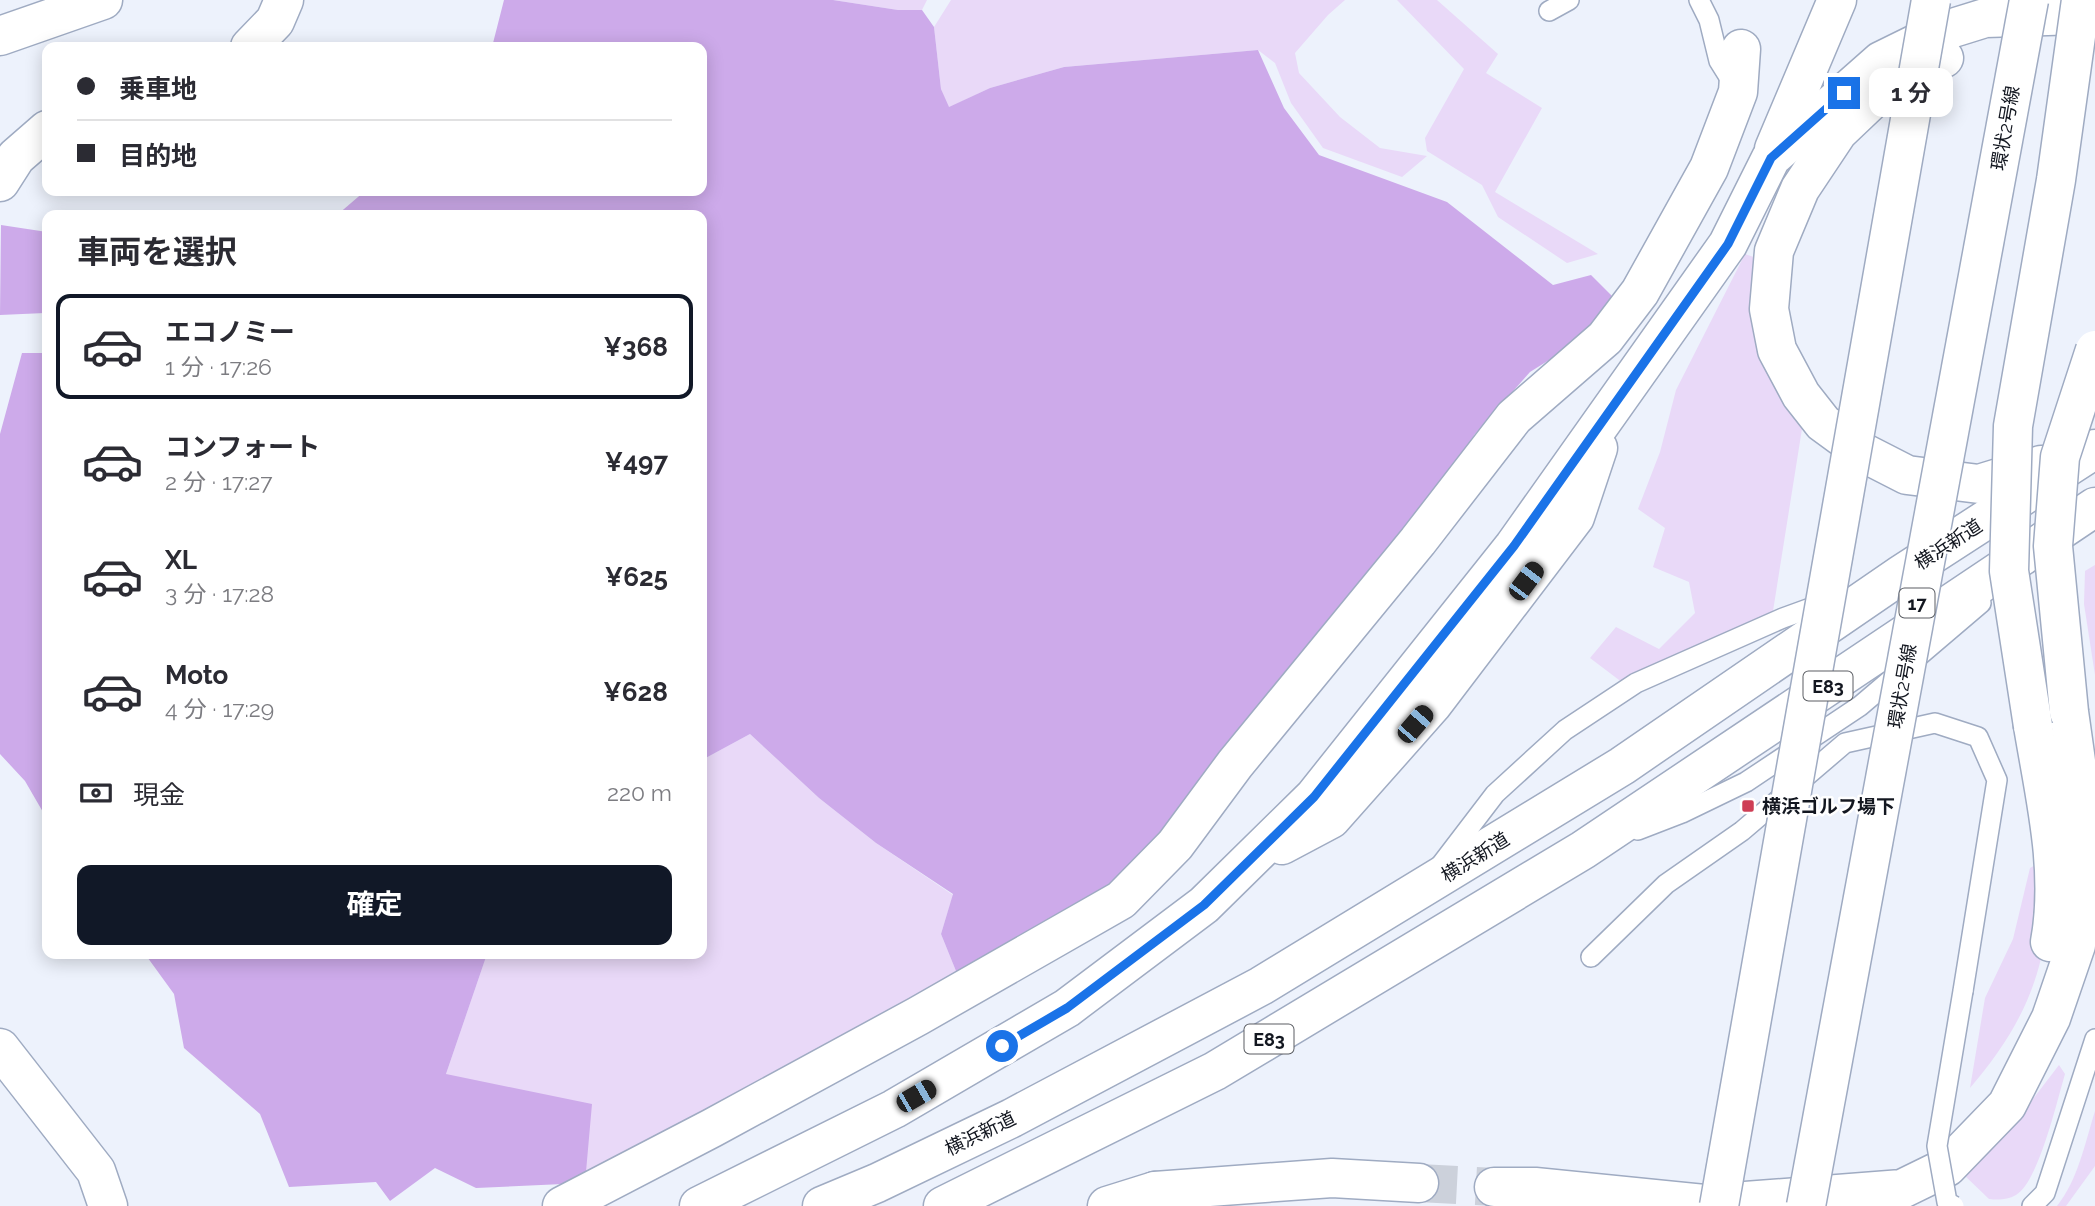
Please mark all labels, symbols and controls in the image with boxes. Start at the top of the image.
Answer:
callout: 1 分 [1868,68,1952,118]
text: 乗車地 [119,74,197,104]
route end [1828,77,1860,109]
text: 1 分 [1891,79,1931,106]
street label: 環状2号線 [1987,84,2023,172]
text: 目的地 [119,141,197,171]
text: 車両を選択 [77,233,237,270]
icon: car [81,315,144,378]
text: エコノミー [165,317,295,347]
text: ¥368 [603,332,668,362]
text: 1 分 · 17:26 [165,353,272,380]
icon: car [81,430,144,493]
text: コンフォート [165,432,320,462]
text: ¥497 [605,447,668,477]
text: 2 分 · 17:27 [165,468,273,495]
street label: 横浜新道 [1910,514,1986,574]
icon: car [81,545,144,608]
text: XL [165,545,197,575]
car [1505,558,1548,604]
text: ¥625 [605,562,668,592]
text: 3 分 · 17:28 [165,580,274,607]
road number: 17 [1899,588,1934,618]
street label: 環状2号線 [1884,642,1920,730]
icon: car [81,660,144,723]
text: Moto [165,660,228,690]
road number: E83 [1804,672,1853,700]
text: ¥628 [603,677,668,707]
text: 4 分 · 17:29 [165,695,274,722]
car [1394,701,1437,747]
icon: cash [77,774,115,812]
text: 220 m [607,779,672,806]
text: 現金 [133,780,185,810]
place label: 横浜ゴルフ場下 [1762,795,1895,817]
marker: 横浜ゴルフ場下 [1740,798,1756,814]
street label: 横浜新道 [1437,828,1513,886]
button: 確定 [77,865,672,945]
road number: E83 [1244,1024,1294,1054]
route start [986,1030,1018,1062]
car [893,1076,940,1116]
street label: 横浜新道 [941,1106,1019,1160]

